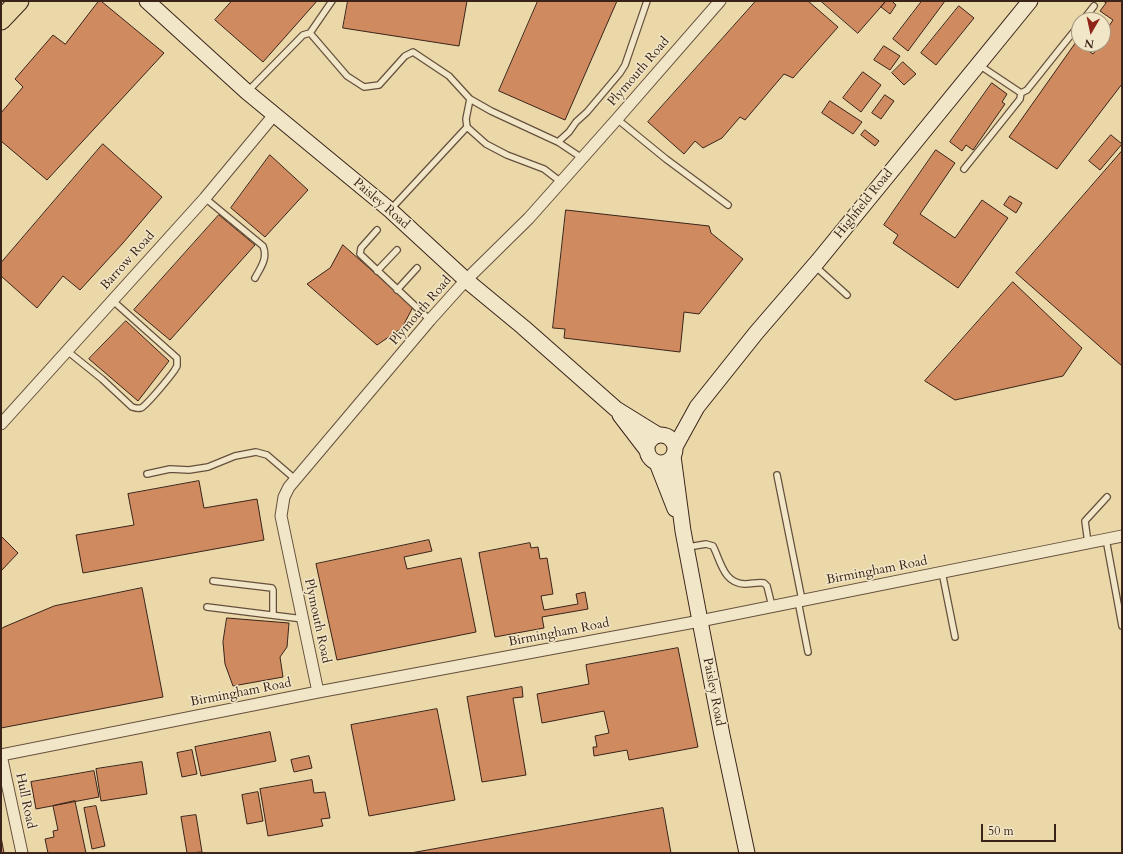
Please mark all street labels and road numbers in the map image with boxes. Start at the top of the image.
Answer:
street label: Plymouth Road [605,34,673,110]
street label: Highfield Road [831,166,897,242]
street label: Paisley Road [350,175,412,233]
street label: Barrow Road [98,228,158,294]
street label: Plymouth Road [387,273,455,349]
street label: Birmingham Road [825,554,929,588]
street label: Plymouth Road [300,577,334,665]
street label: Birmingham Road [507,616,611,650]
street label: Paisley Road [699,656,727,728]
street label: Birmingham Road [189,676,293,710]
street label: Hull Road [11,772,39,830]

